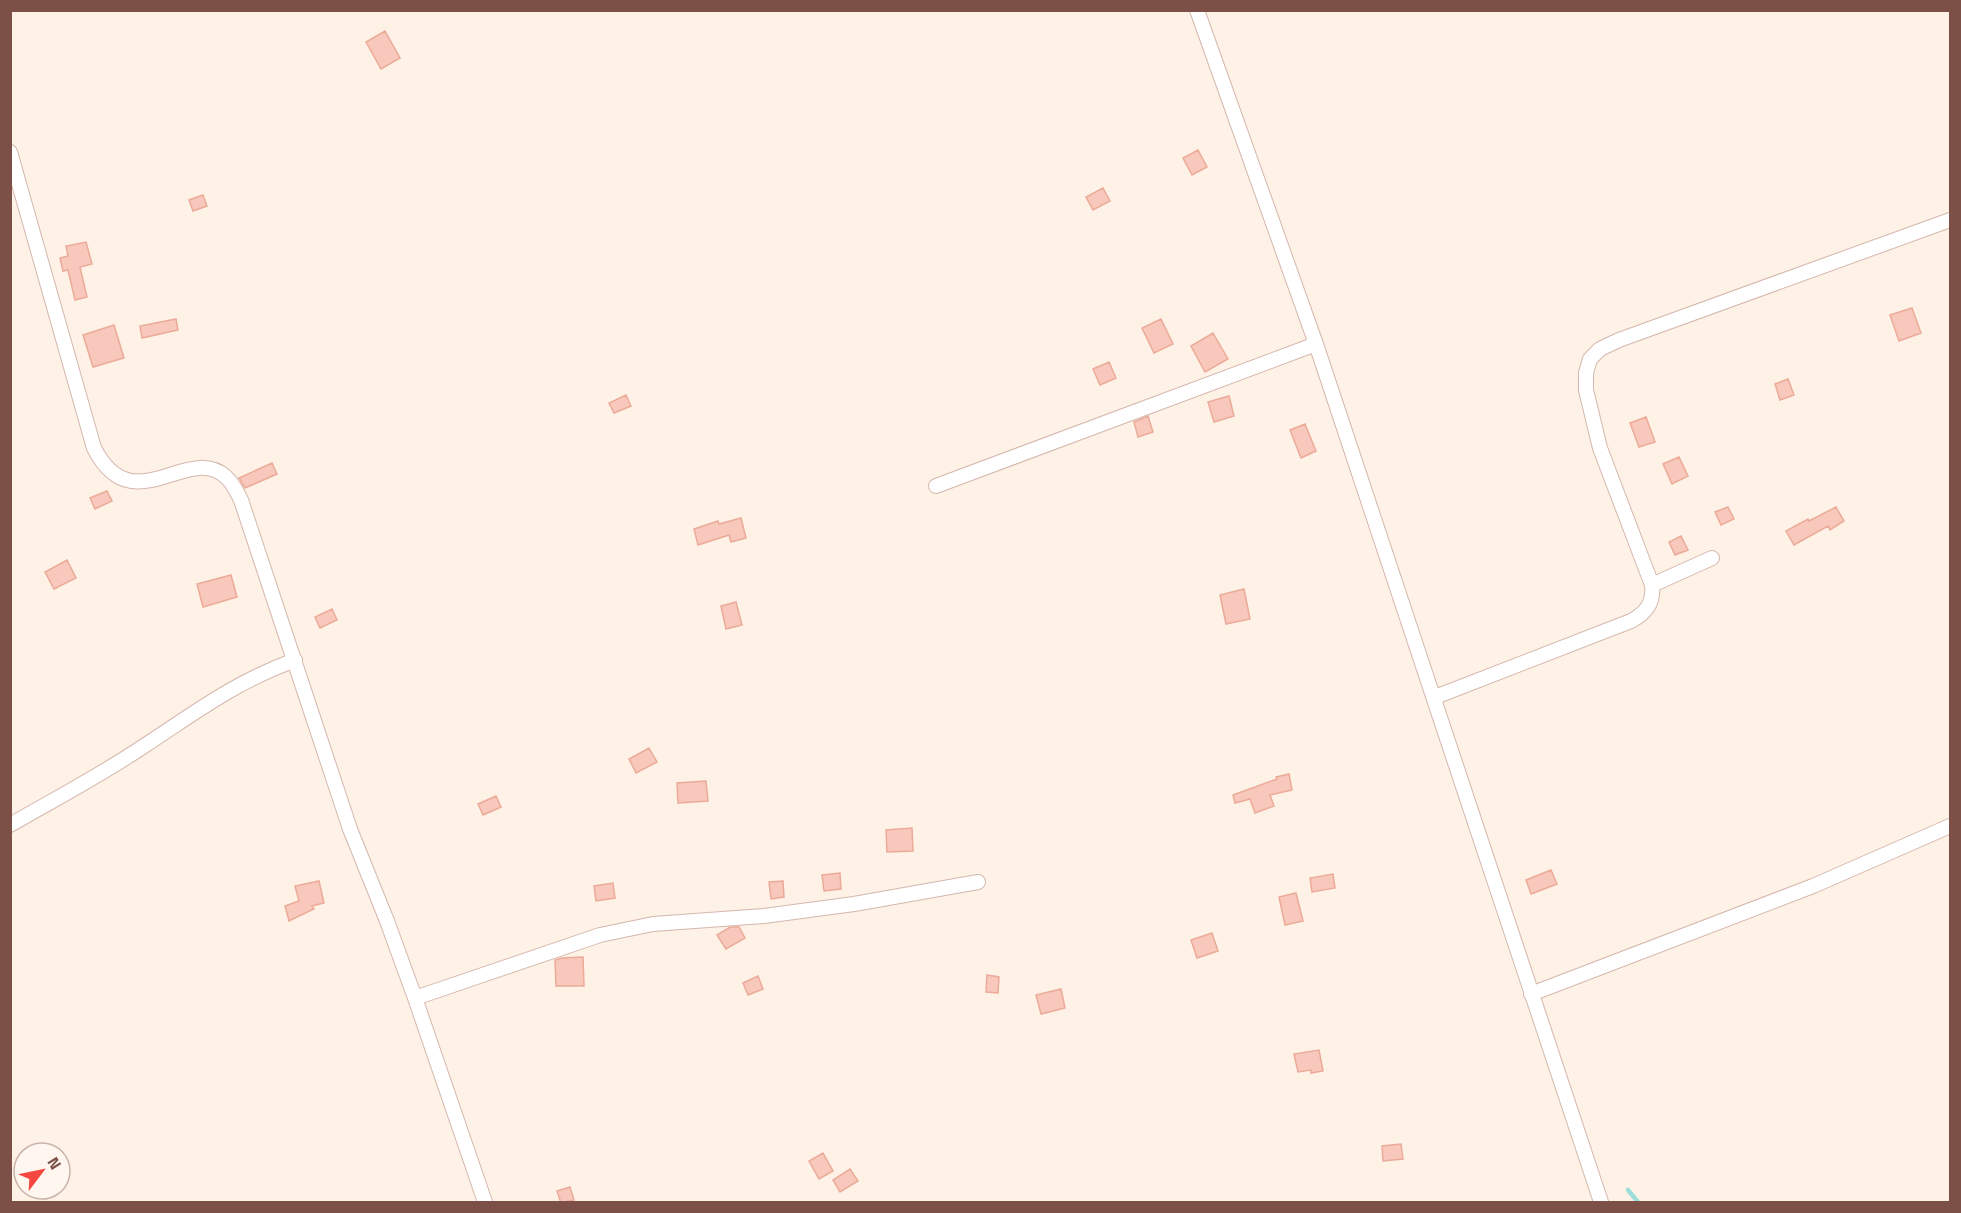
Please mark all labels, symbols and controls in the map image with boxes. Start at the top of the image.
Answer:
north arrow [12,1141,72,1201]
text: N [42,1152,68,1174]

